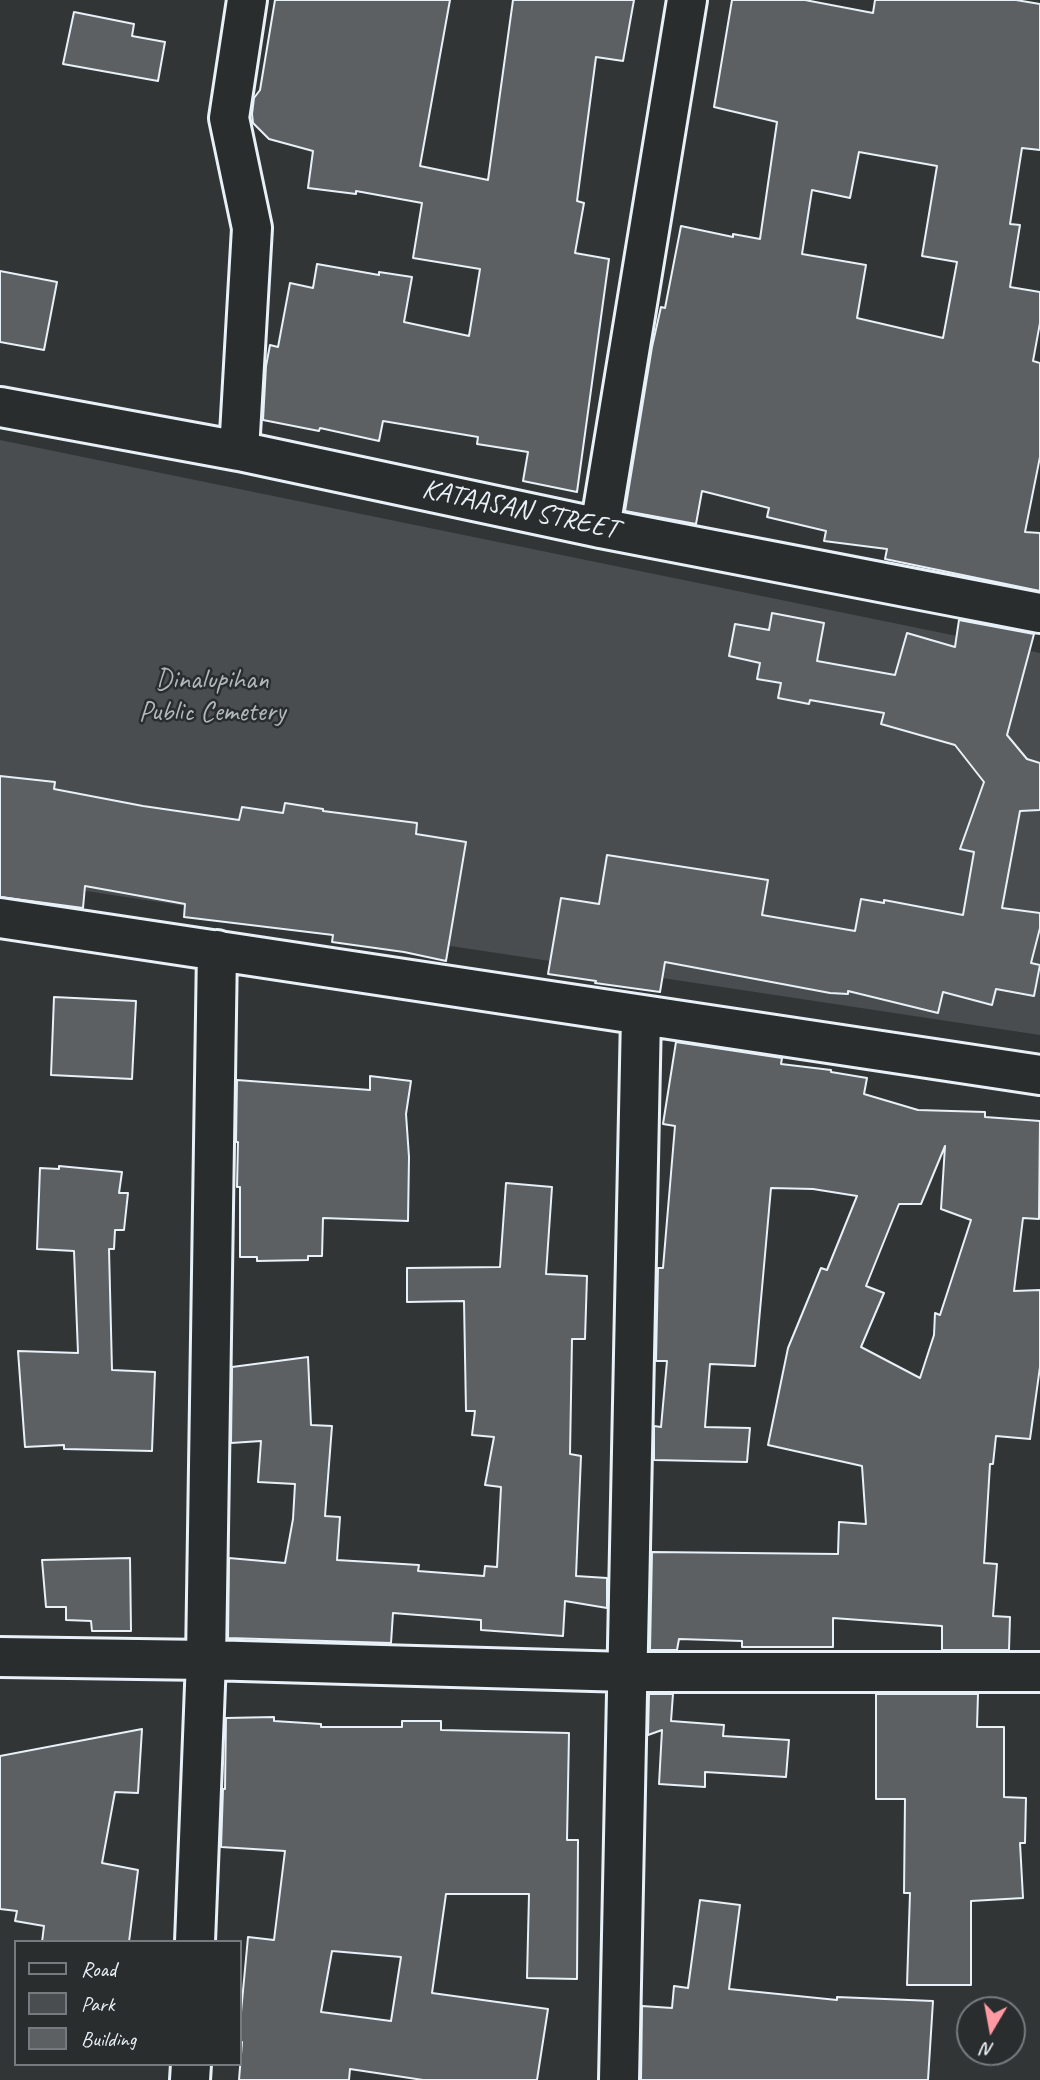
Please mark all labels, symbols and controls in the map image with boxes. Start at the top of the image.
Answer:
street label: KATAASAN STREET [419,473,621,547]
park label: Dinalupihan Public Cemetery [139,664,285,730]
legend [14,1940,242,2066]
text: Road [81,1956,116,1982]
text: Park [81,1991,114,2017]
north arrow [956,1996,1026,2066]
text: Building [81,2026,136,2052]
text: N [980,2037,996,2063]

